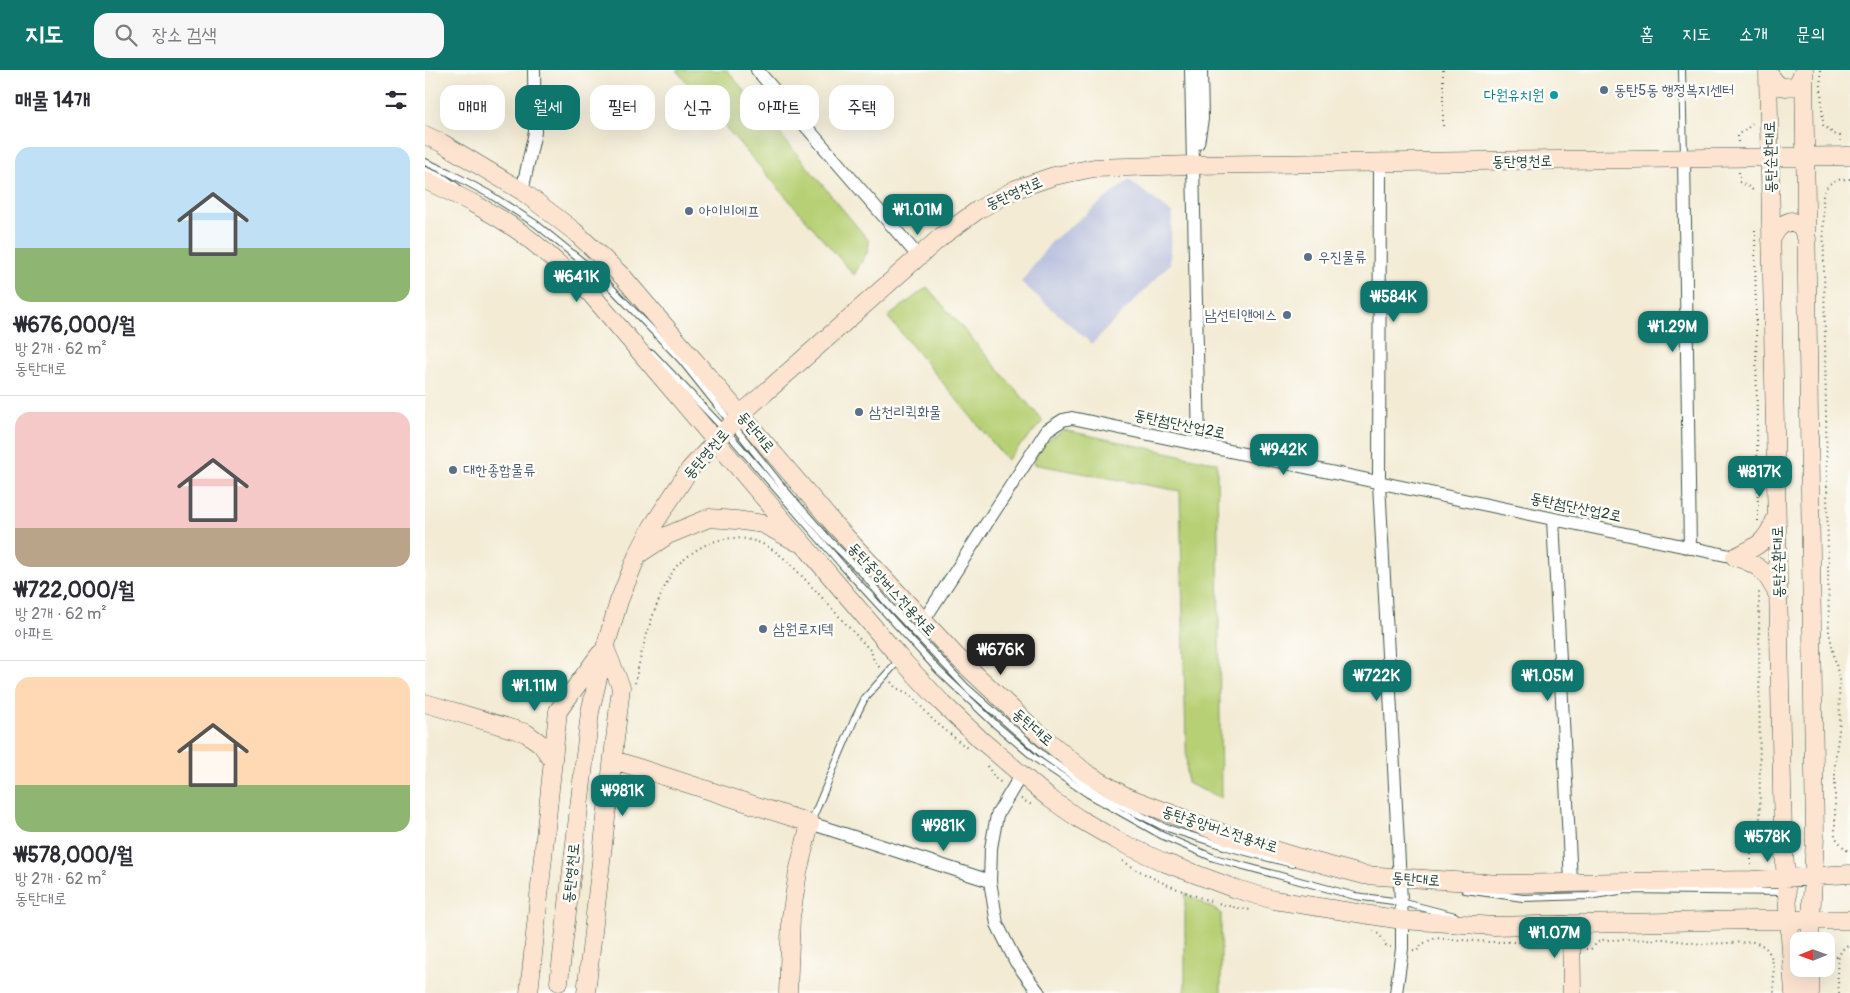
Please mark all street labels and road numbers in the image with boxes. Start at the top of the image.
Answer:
street label: 동탄순환대로 [1760,121,1781,193]
street label: 동탄영천로 [1492,151,1552,172]
street label: 동탄영천로 [983,173,1046,214]
street label: 동탄첨단산업2로 [1132,406,1227,443]
street label: 동탄대로 [733,408,778,457]
street label: 동탄영천로 [679,425,733,483]
street label: 동탄첨단산업2로 [1528,489,1623,526]
street label: 동탄순환대로 [1768,526,1789,598]
street label: 동탄중앙버스전용차로 [844,539,940,640]
street label: 동탄대로 [1008,704,1057,750]
street label: 동탄중앙버스전용차로 [1160,802,1280,857]
street label: 동탄영천로 [559,842,584,904]
street label: 동탄대로 [1391,868,1441,891]

